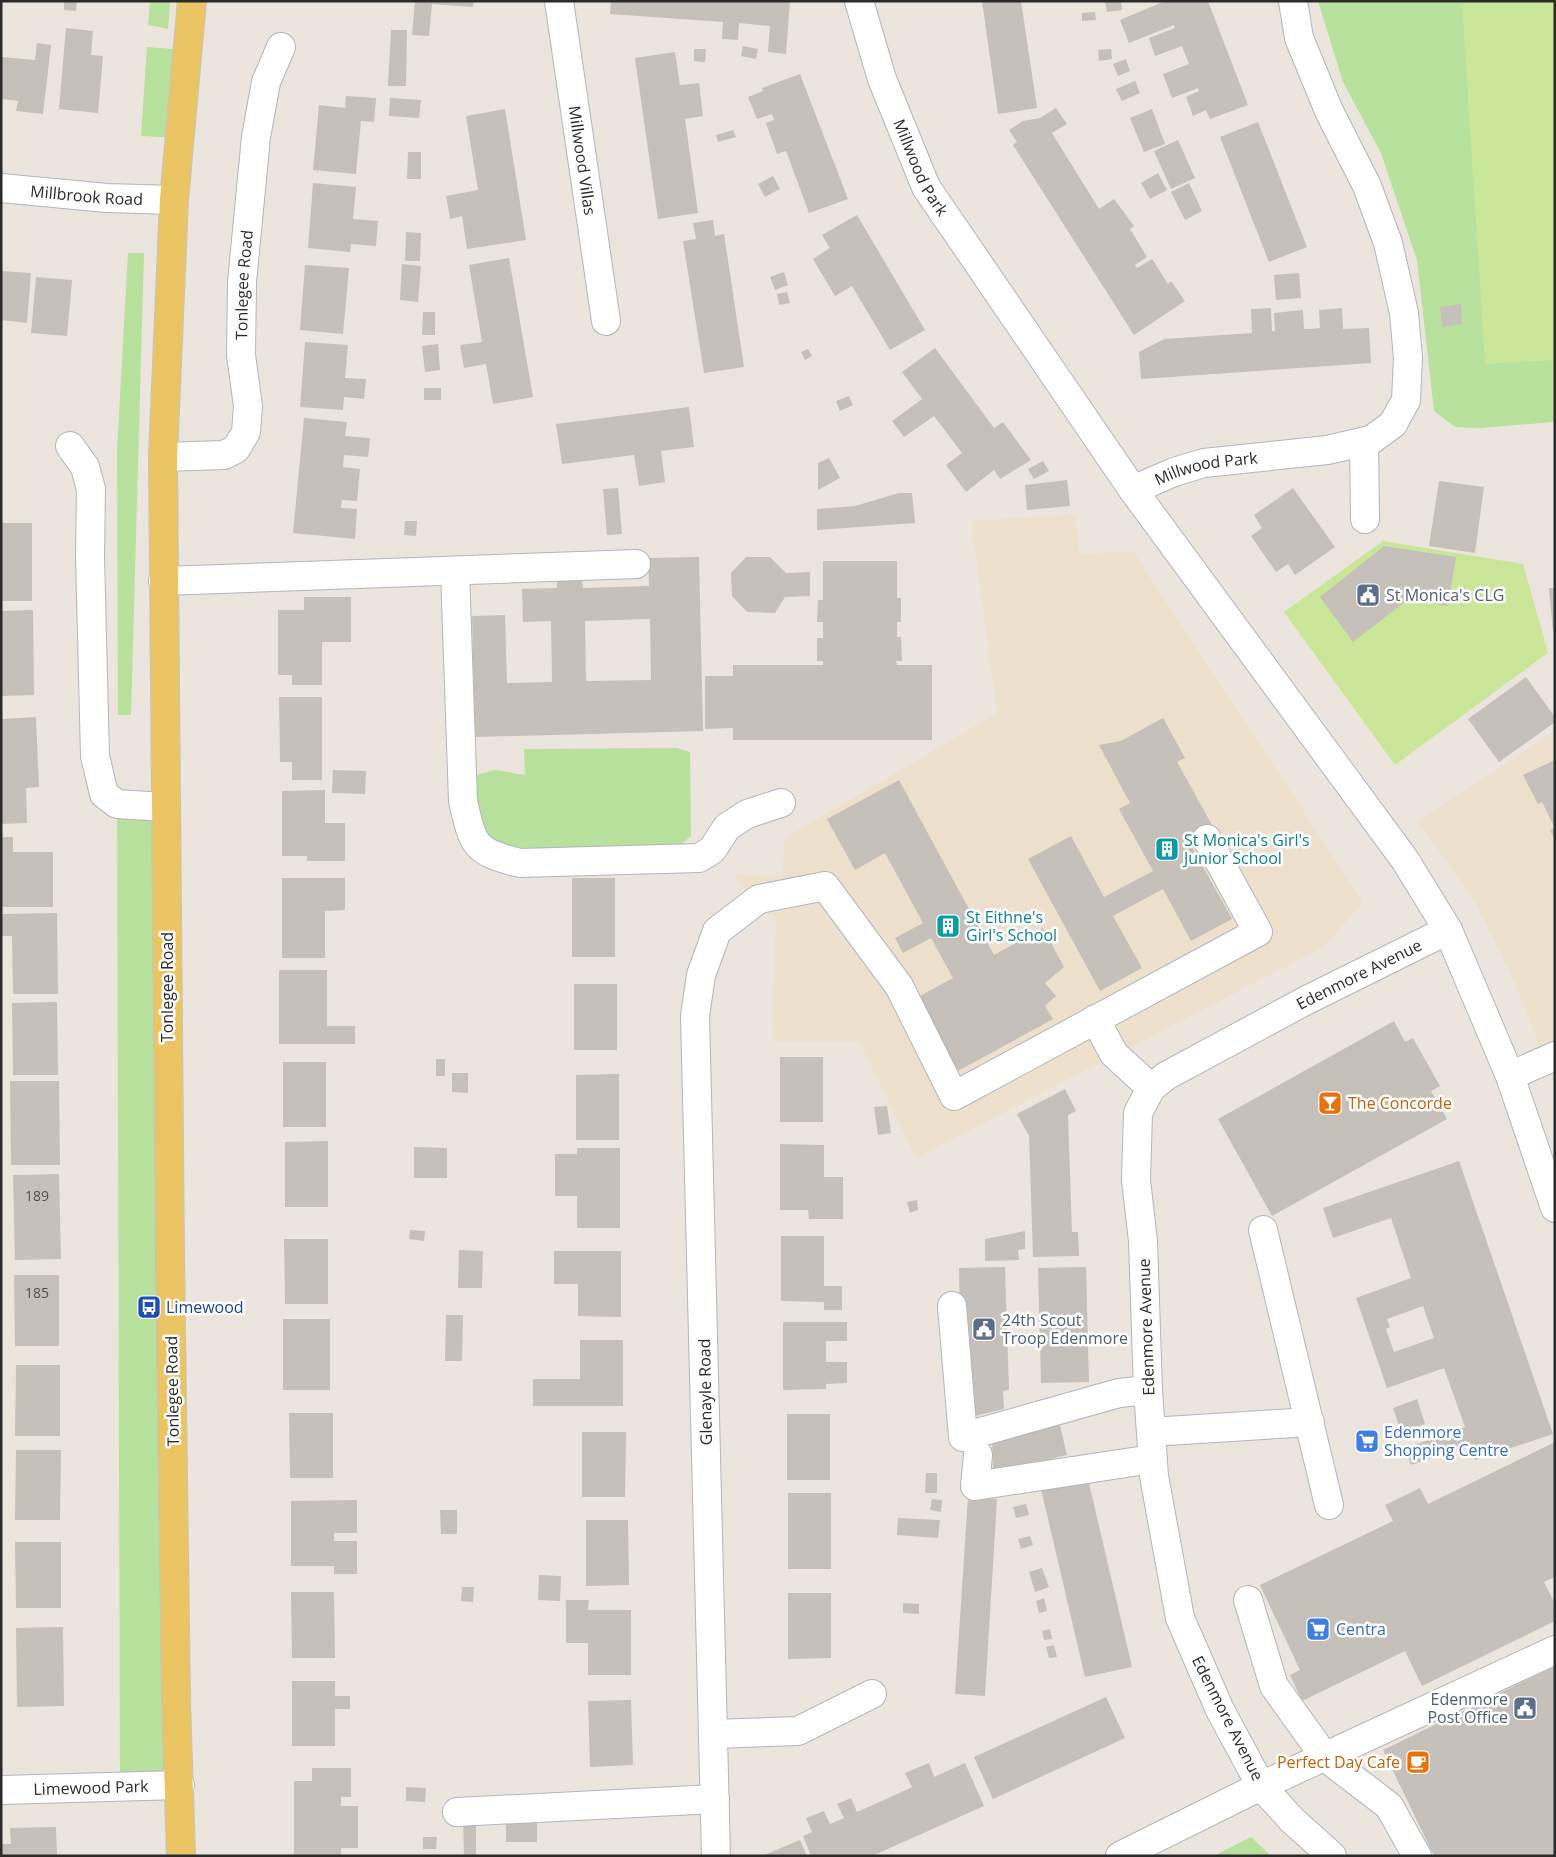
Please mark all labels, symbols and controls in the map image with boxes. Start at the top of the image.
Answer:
street label: Millwood Villas [563,104,601,216]
street label: Millwood Park [888,115,954,221]
street label: Millbrook Road [29,180,143,210]
street label: Tonlegee Road [230,229,258,340]
street label: Millwood Park [1151,446,1259,490]
public building icon: St Monica's CLG [1355,582,1381,608]
place label: St Monica's CLG [1386,584,1504,606]
place label: St Monica's Girl's Junior School [1182,829,1310,869]
building icon: St Monica's Girl's Junior School [1154,836,1180,862]
place label: St Eithne's Girl's School [966,906,1057,946]
building icon: St Eithne's Girl's School [935,913,961,939]
street label: Tonlegee Road [156,932,178,1042]
street label: Edenmore Avenue [1292,934,1425,1015]
bar icon: The Concorde [1317,1090,1343,1116]
place label: The Concorde [1348,1092,1452,1114]
house number: 189 [25,1186,49,1205]
street label: Edenmore Avenue [1133,1258,1159,1396]
house number: 185 [25,1283,49,1302]
bus stop icon: Limewood [136,1294,162,1320]
place label: Limewood [166,1296,244,1318]
place label: 24th Scout Troop Edenmore [1002,1309,1128,1349]
public building icon: 24th Scout Troop Edenmore [971,1316,997,1342]
street label: Tonlegee Road [160,1336,184,1446]
street label: Glenayle Road [693,1338,717,1446]
place label: Edenmore Shopping Centre [1384,1421,1509,1461]
supermarket icon: Edenmore Shopping Centre [1354,1428,1380,1454]
supermarket icon: Centra [1305,1616,1331,1642]
place label: Centra [1336,1618,1386,1640]
street label: Edenmore Avenue [1187,1652,1269,1784]
place label: Edenmore Post Office [1427,1688,1508,1728]
public building icon: Edenmore Post Office [1512,1695,1538,1721]
cafe icon: Perfect Day Cafe [1405,1749,1431,1775]
place label: Perfect Day Cafe [1277,1751,1400,1773]
street label: Limewood Park [33,1775,149,1800]

